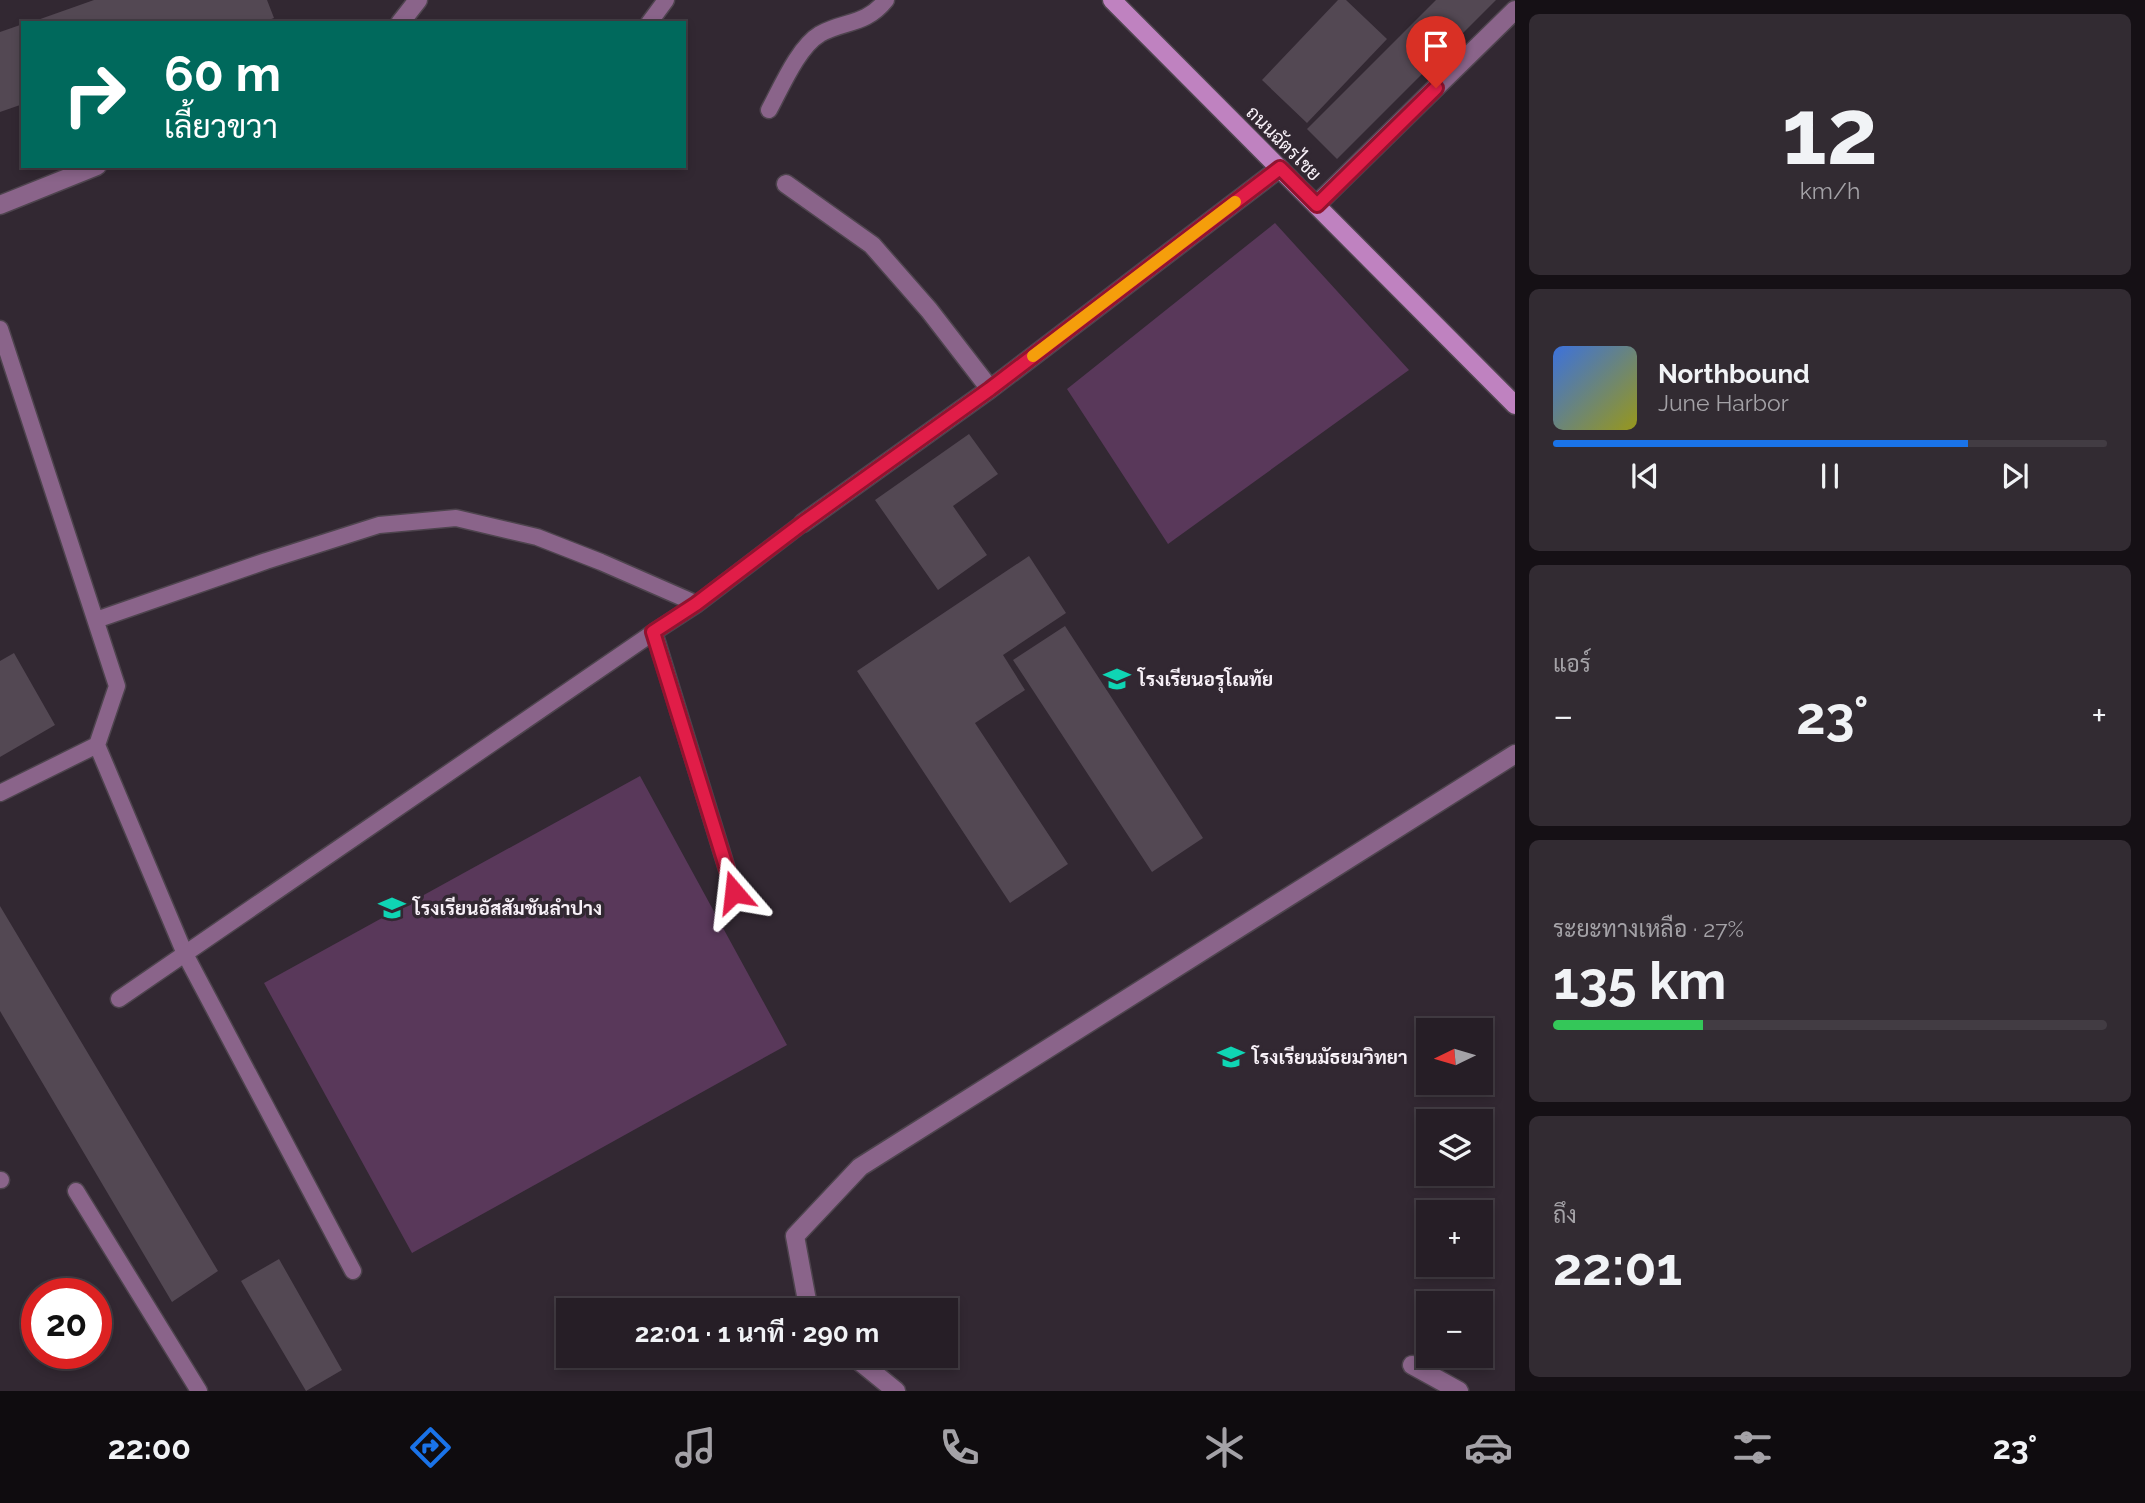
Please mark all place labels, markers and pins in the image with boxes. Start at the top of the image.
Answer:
pin [1406,16,1466,88]
school or university icon: โรงเรียนอรุโณทัย [1102,664,1132,694]
place label: โรงเรียนอรุโณทัย [1137,667,1273,694]
school or university icon: โรงเรียนอัสสัมชันลำปาง [377,893,407,923]
place label: โรงเรียนอัสสัมชันลำปาง [412,896,602,919]
school or university icon: โรงเรียนมัธยมวิทยา [1216,1042,1246,1072]
place label: โรงเรียนมัธยมวิทยา [1251,1045,1408,1068]

